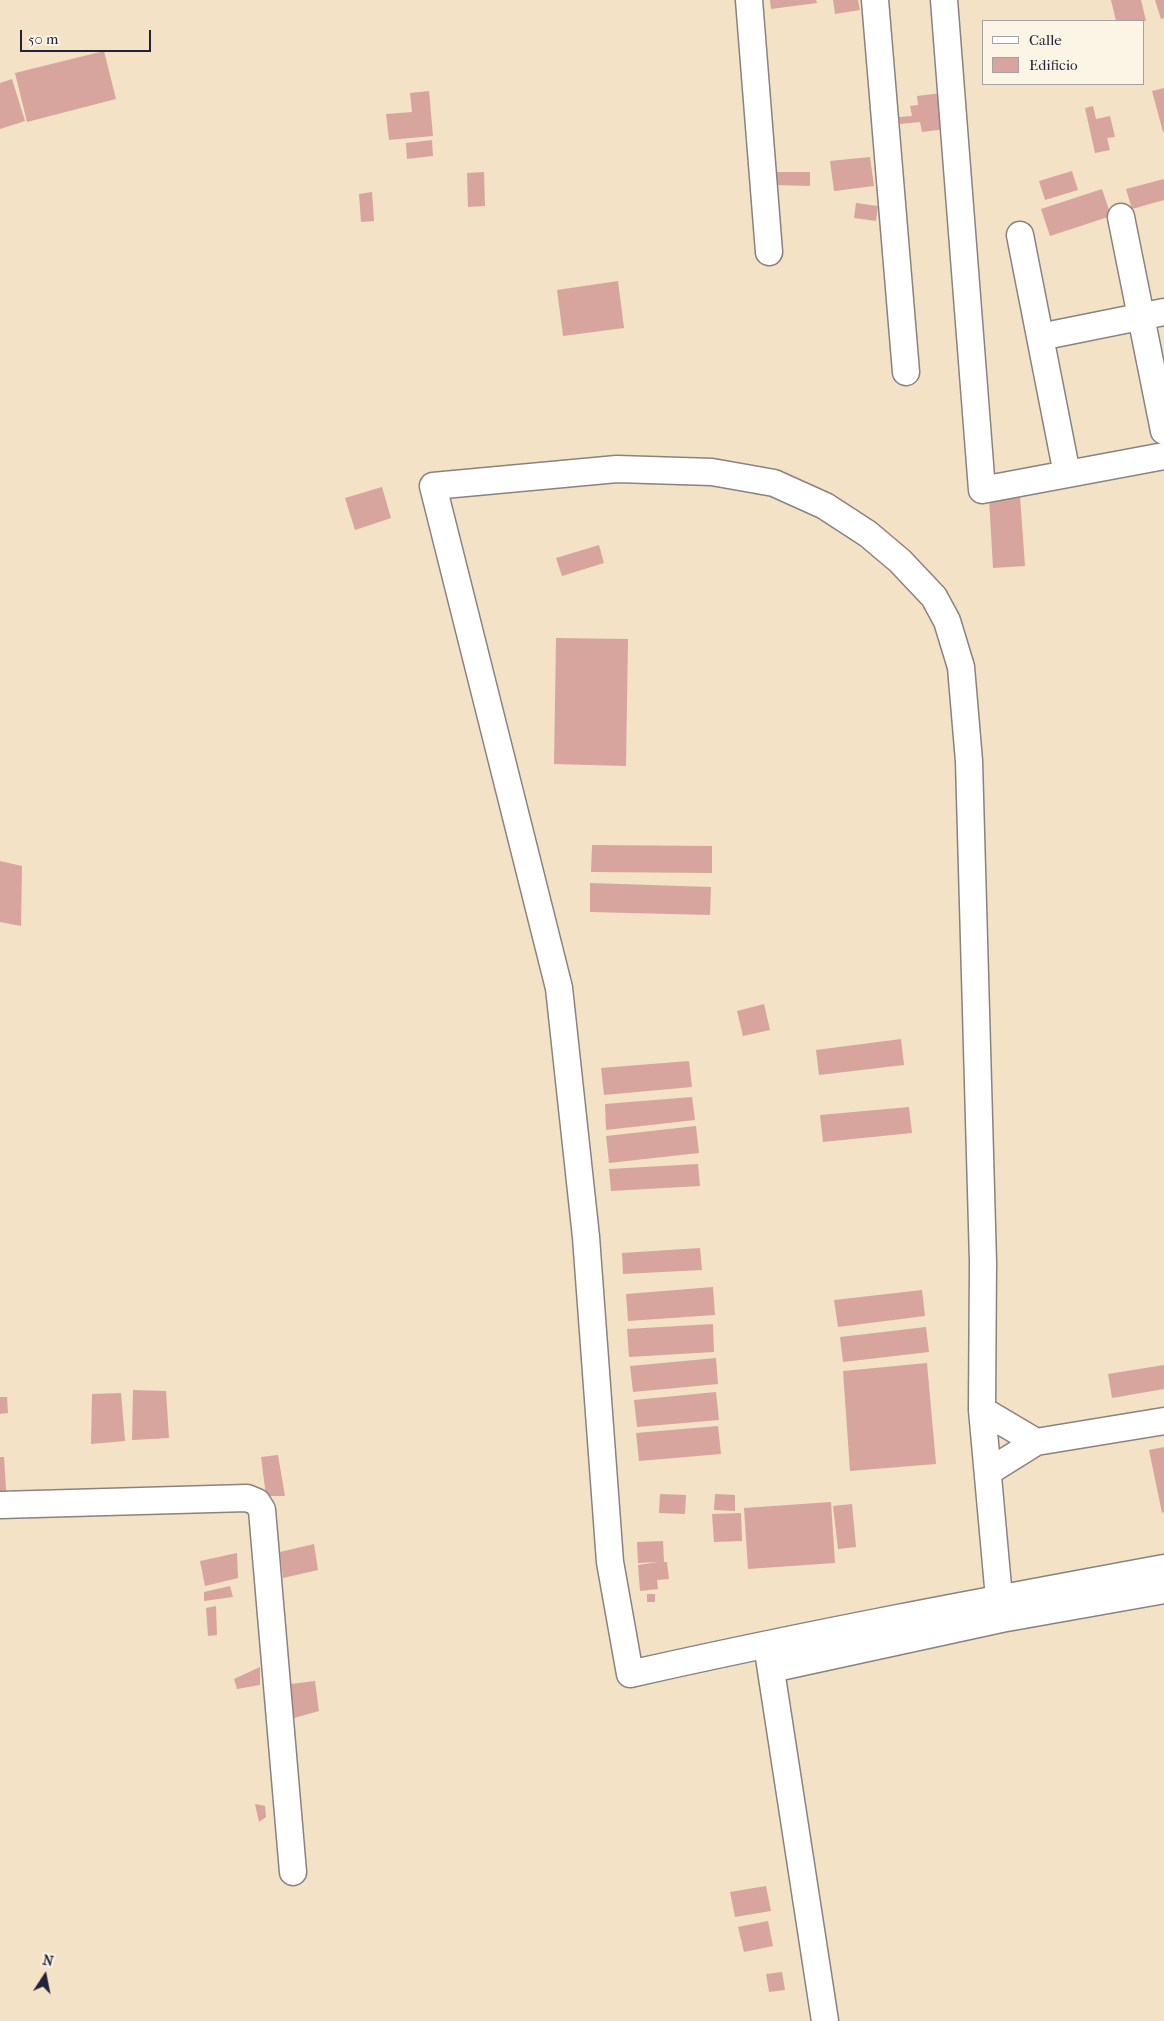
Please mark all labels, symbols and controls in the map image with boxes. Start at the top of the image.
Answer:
scale bar [22,20,154,52]
legend [982,20,1144,85]
text: 50 m [28,30,58,48]
text: Calle [1029,31,1062,49]
text: Edificio [1029,56,1078,74]
north arrow [20,1951,70,2001]
text: N [41,1951,55,1970]

